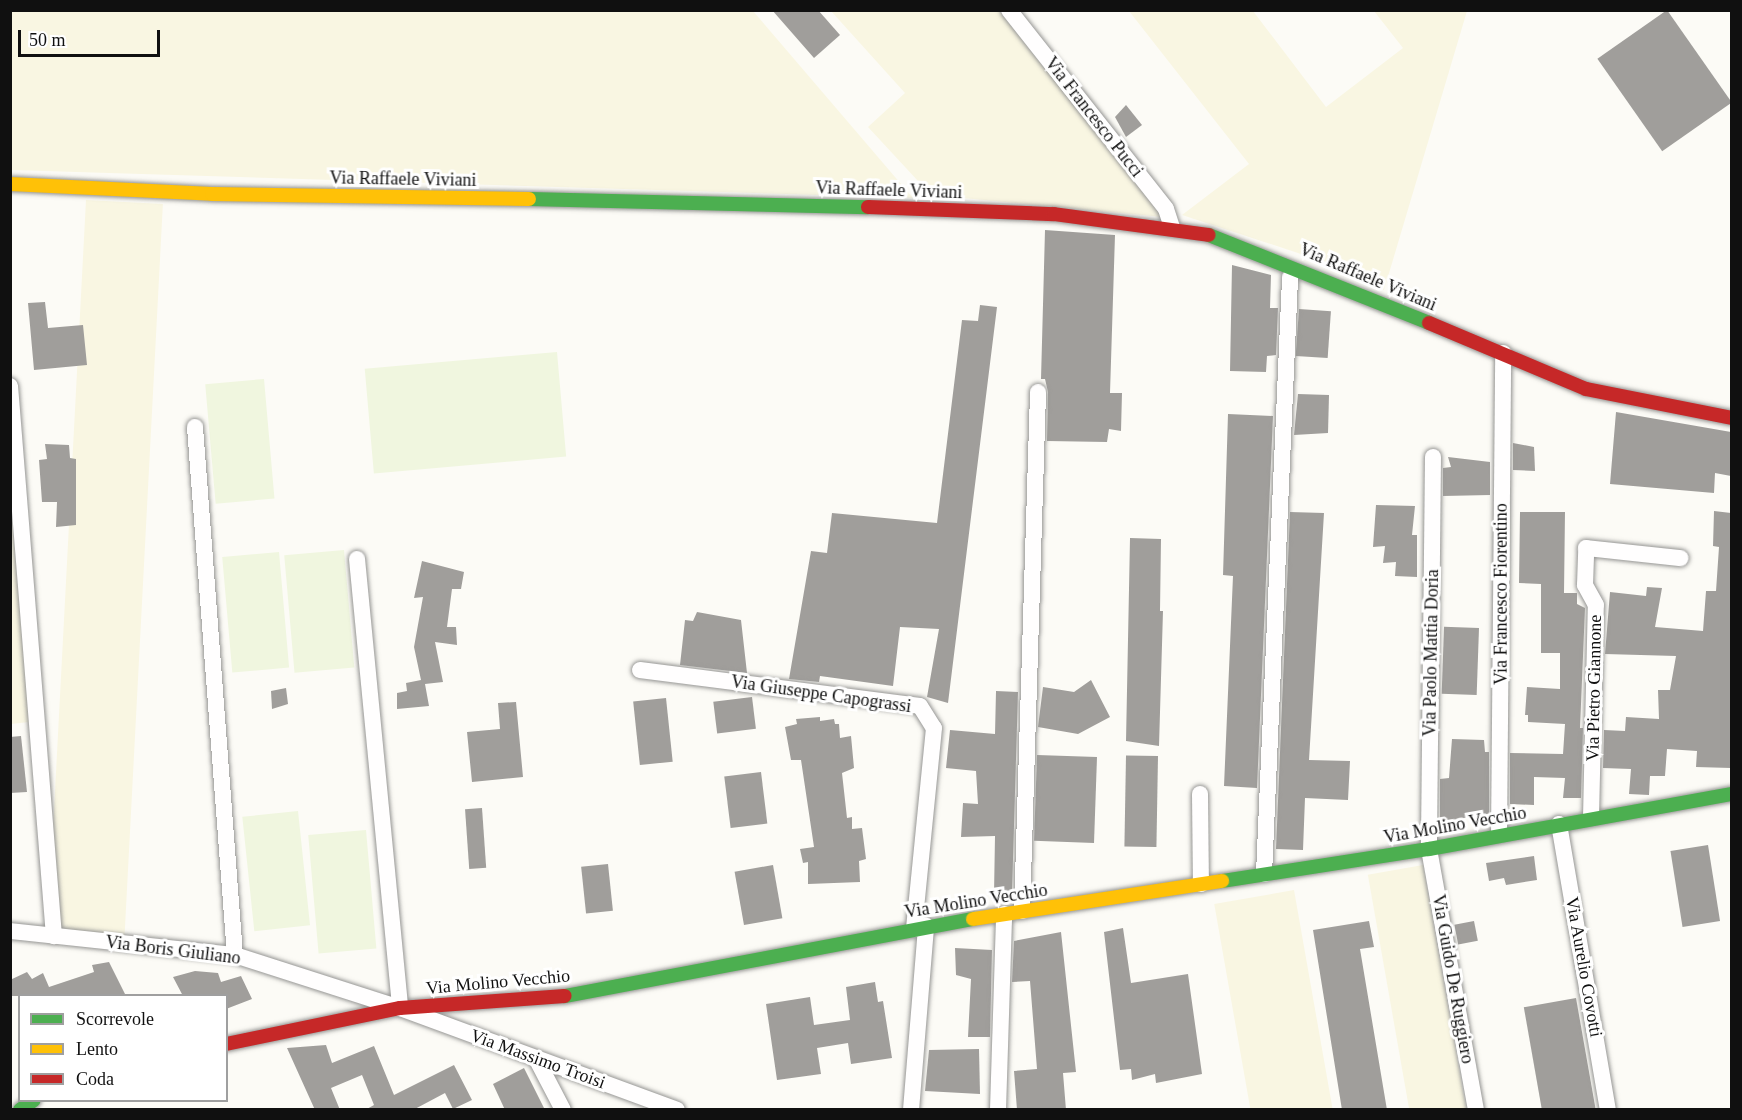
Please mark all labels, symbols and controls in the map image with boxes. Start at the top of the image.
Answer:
scale bar [21,18,164,56]
text: 50 m [29,30,66,50]
street label: Via Francesco Pucci [1040,52,1148,182]
street label: Via Raffaele Viviani [329,167,477,191]
street label: Via Raffaele Viviani [815,177,963,203]
street label: Via Raffaele Viviani [1296,238,1440,316]
street label: Via Francesco Fiorentino [1490,503,1512,685]
street label: Via Paolo Mattia Doria [1419,569,1443,737]
street label: Via Pietro Giannone [1582,614,1606,762]
street label: Via Giuseppe Capograssi [729,671,913,717]
street label: Via Molino Vecchio [1382,802,1528,848]
street label: Via Molino Vecchio [903,879,1049,923]
street label: Via Guido De Ruggiero [1427,893,1479,1065]
street label: Via Aurelio Covotti [1561,895,1607,1039]
street label: Via Boris Giuliano [104,931,242,969]
street label: Via Molino Vecchio [425,965,571,999]
legend [18,994,228,1102]
text: Scorrevole [76,1009,154,1029]
street label: Via Massimo Troisi [467,1025,609,1093]
text: Lento [76,1039,118,1059]
text: Coda [76,1069,114,1089]

